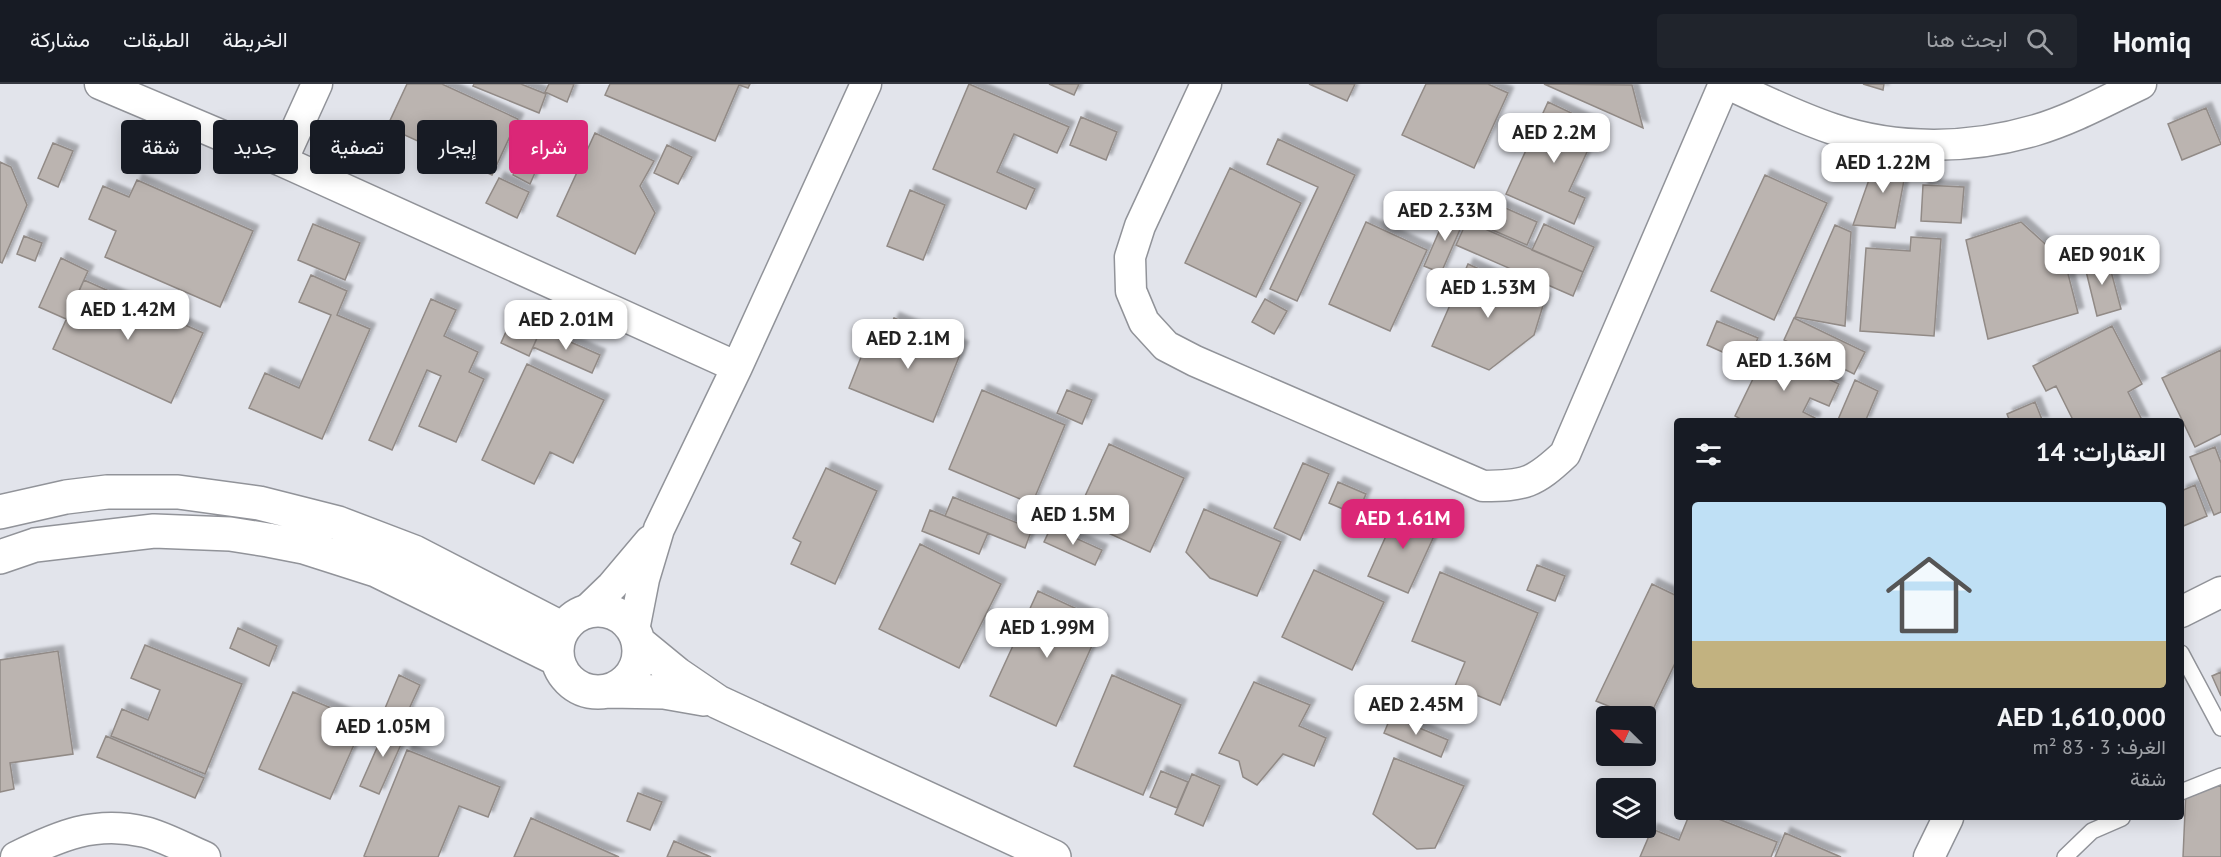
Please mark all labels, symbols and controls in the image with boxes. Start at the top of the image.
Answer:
search box [1657,14,2077,68]
text: Homiq [2113,23,2191,60]
text: ابحث هنا [1926,25,2008,53]
icon: search [2023,25,2056,58]
text: مشاركة [30,26,90,53]
text: الطبقات [123,26,190,53]
text: الخريطة [223,26,288,53]
pin: AED 2.2M [1492,113,1616,164]
text: AED 2.2M [1512,119,1596,145]
chip: شقة [121,120,201,174]
chip: جديد [213,120,298,174]
chip: تصفية [310,120,405,174]
chip: إيجار [417,120,497,174]
chip: شراء [509,120,588,174]
pin: AED 1.22M [1814,143,1952,194]
text: AED 1.22M [1835,149,1931,175]
pin: AED 2.33M [1376,191,1514,242]
text: AED 2.33M [1397,197,1493,223]
pin: AED 901K [2040,235,2164,286]
text: AED 901K [2059,241,2145,267]
pin: AED 1.53M [1419,268,1557,319]
text: AED 1.53M [1440,274,1536,300]
pin: AED 1.42M [59,290,197,341]
text: AED 1.42M [80,296,176,322]
pin: AED 2.01M [497,300,635,351]
text: AED 2.01M [518,306,614,332]
pin: AED 2.1M [846,319,970,370]
text: AED 2.1M [866,325,950,351]
pin: AED 1.36M [1715,341,1853,392]
text: AED 1.36M [1736,347,1832,373]
text: العقارات: 14 [2036,435,2166,468]
icon: filters [1692,438,1725,471]
pin: AED 1.5M [1011,495,1135,546]
pin: AED 1.61M [1334,499,1472,550]
text: AED 1.5M [1031,501,1115,527]
text: AED 1.61M [1355,505,1451,531]
icon: home [1875,541,1983,649]
pin: AED 1.99M [978,608,1116,659]
text: AED 1.99M [999,614,1095,640]
pin: AED 2.45M [1347,685,1485,736]
text: AED 2.45M [1368,691,1464,717]
text: AED 1,610,000 [1997,700,2166,733]
north arrow [1596,706,1656,766]
map controls [1596,706,1656,838]
pin: AED 1.05M [314,707,452,758]
text: AED 1.05M [335,713,431,739]
text: الغرف: 3 · 83 m² [2033,734,2166,760]
text: شقة [2130,766,2166,792]
button: layers [1596,778,1656,838]

